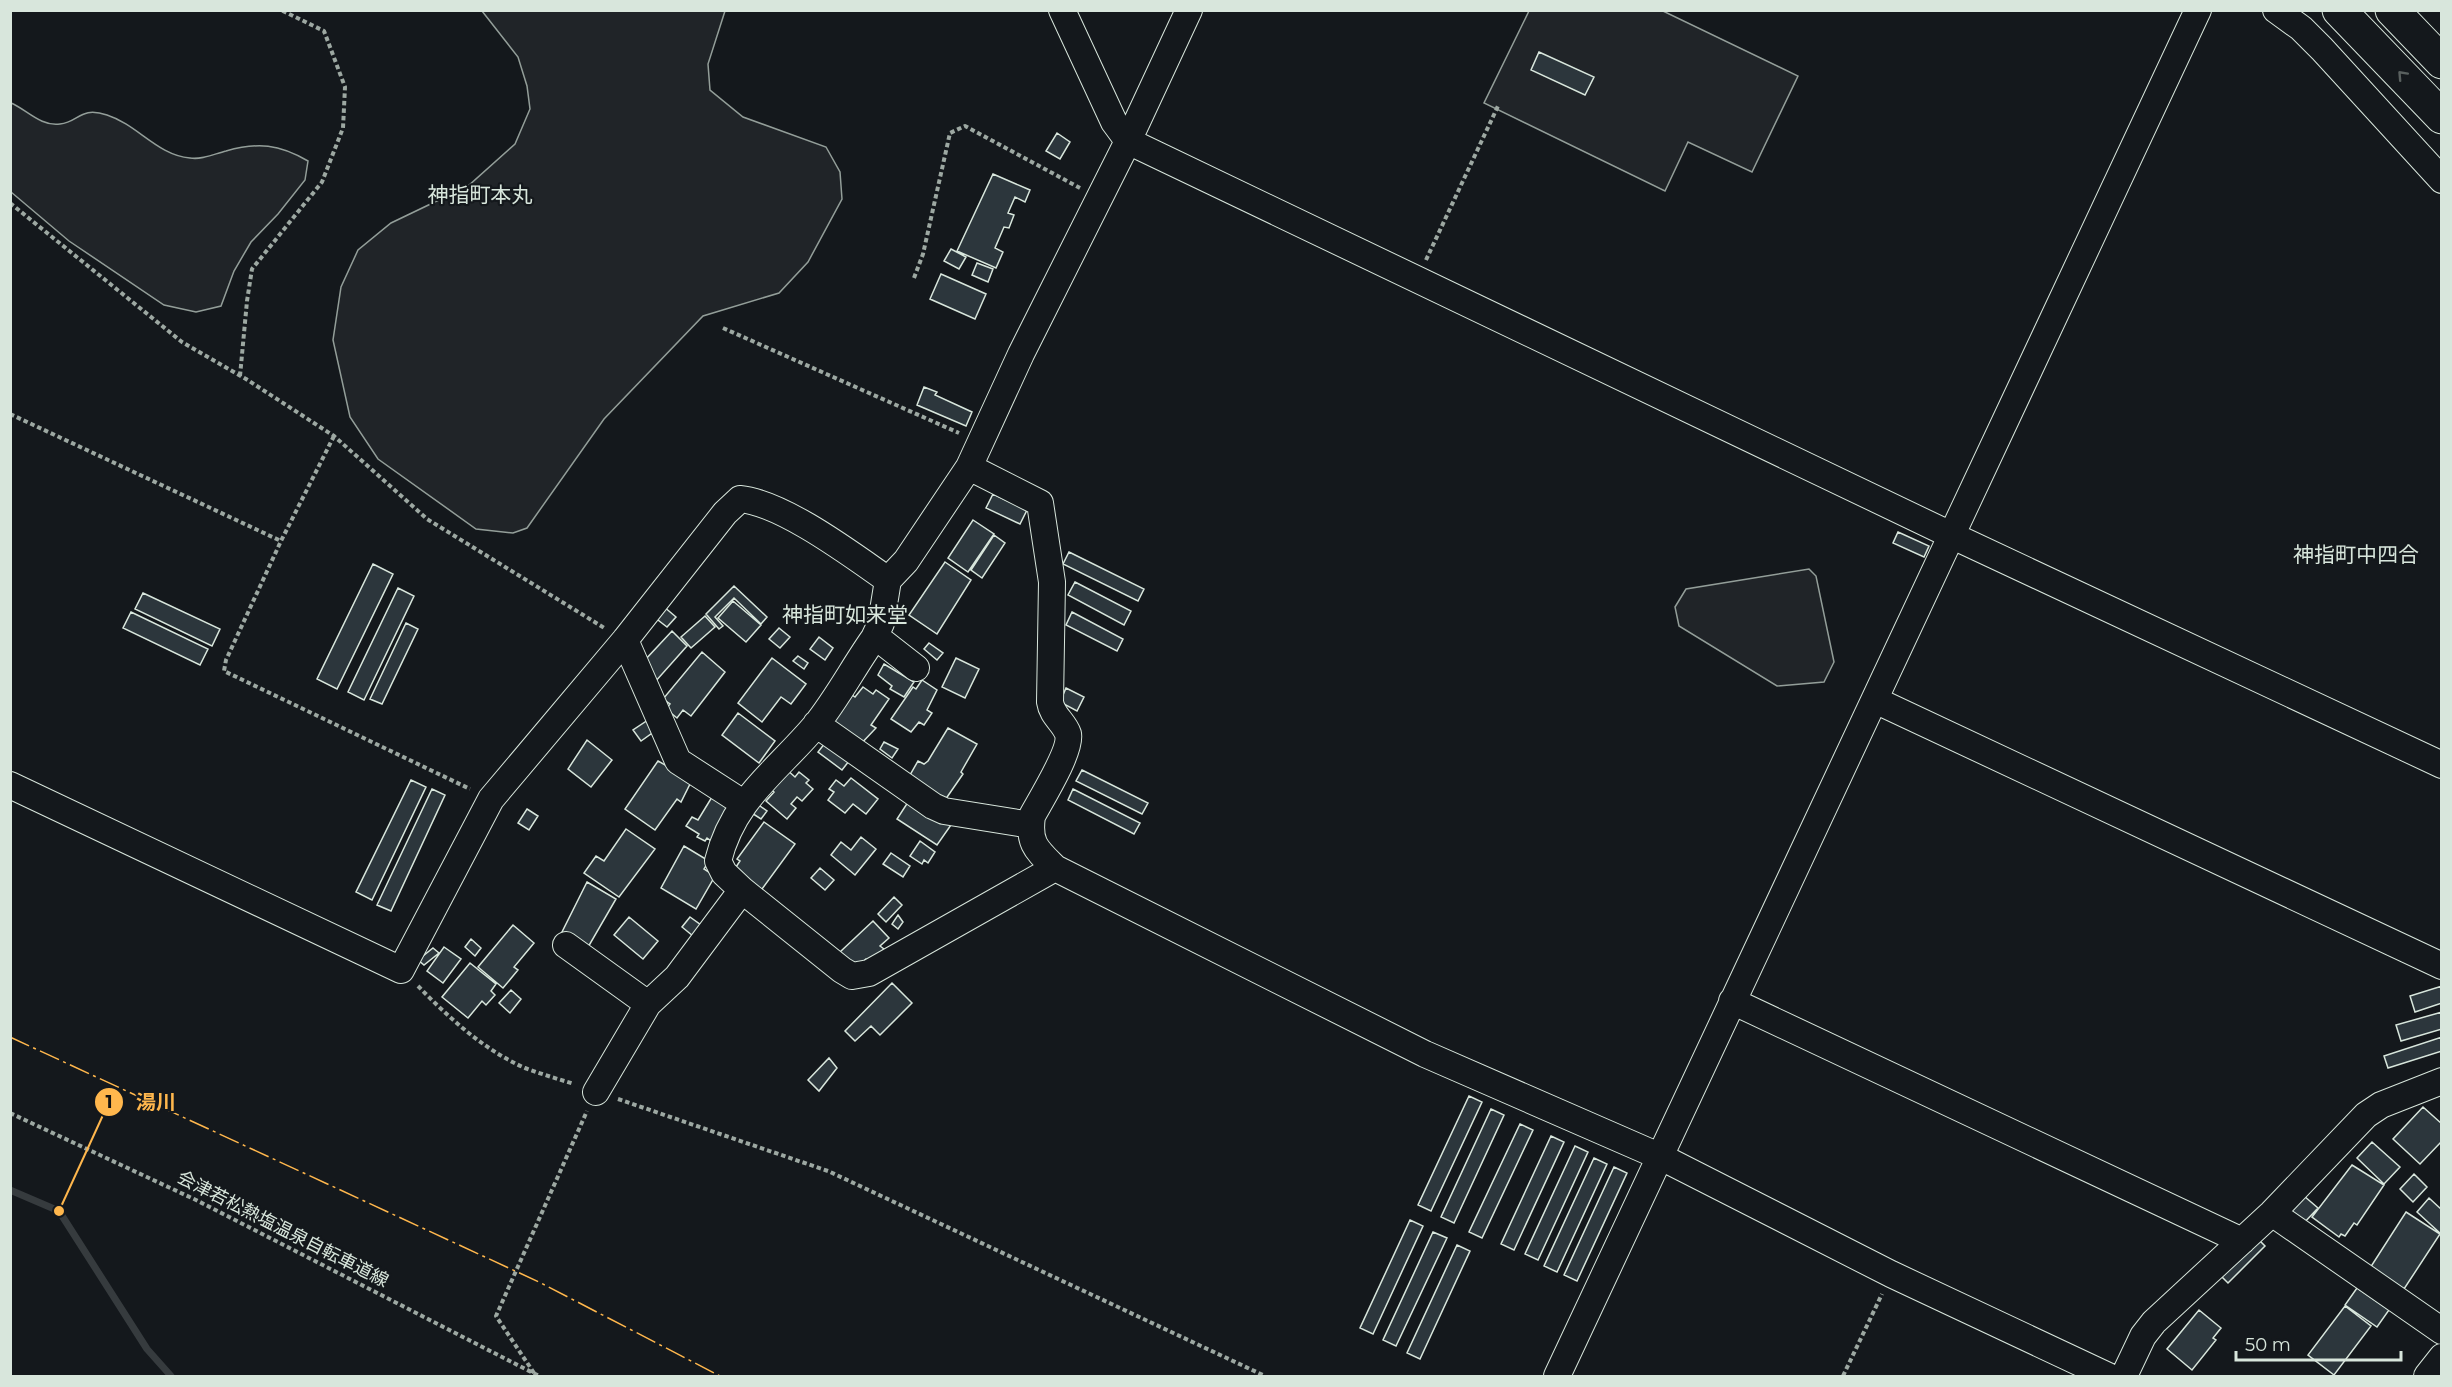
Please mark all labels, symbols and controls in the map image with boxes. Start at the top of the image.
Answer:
one-way arrow [2398,71,2409,82]
district label: 神指町本丸 [428,182,533,207]
district label: 神指町中四合 [2293,542,2419,567]
district label: 神指町如来堂 [782,602,908,627]
callout: 湯川 [94,1083,188,1121]
text: 湯川 [136,1090,176,1114]
text: 1 [105,1091,113,1113]
street label: 会津若松熱塩温泉自転車道線 [174,1166,392,1292]
scale bar [2236,1324,2401,1362]
text: 50 m [2245,1334,2291,1356]

